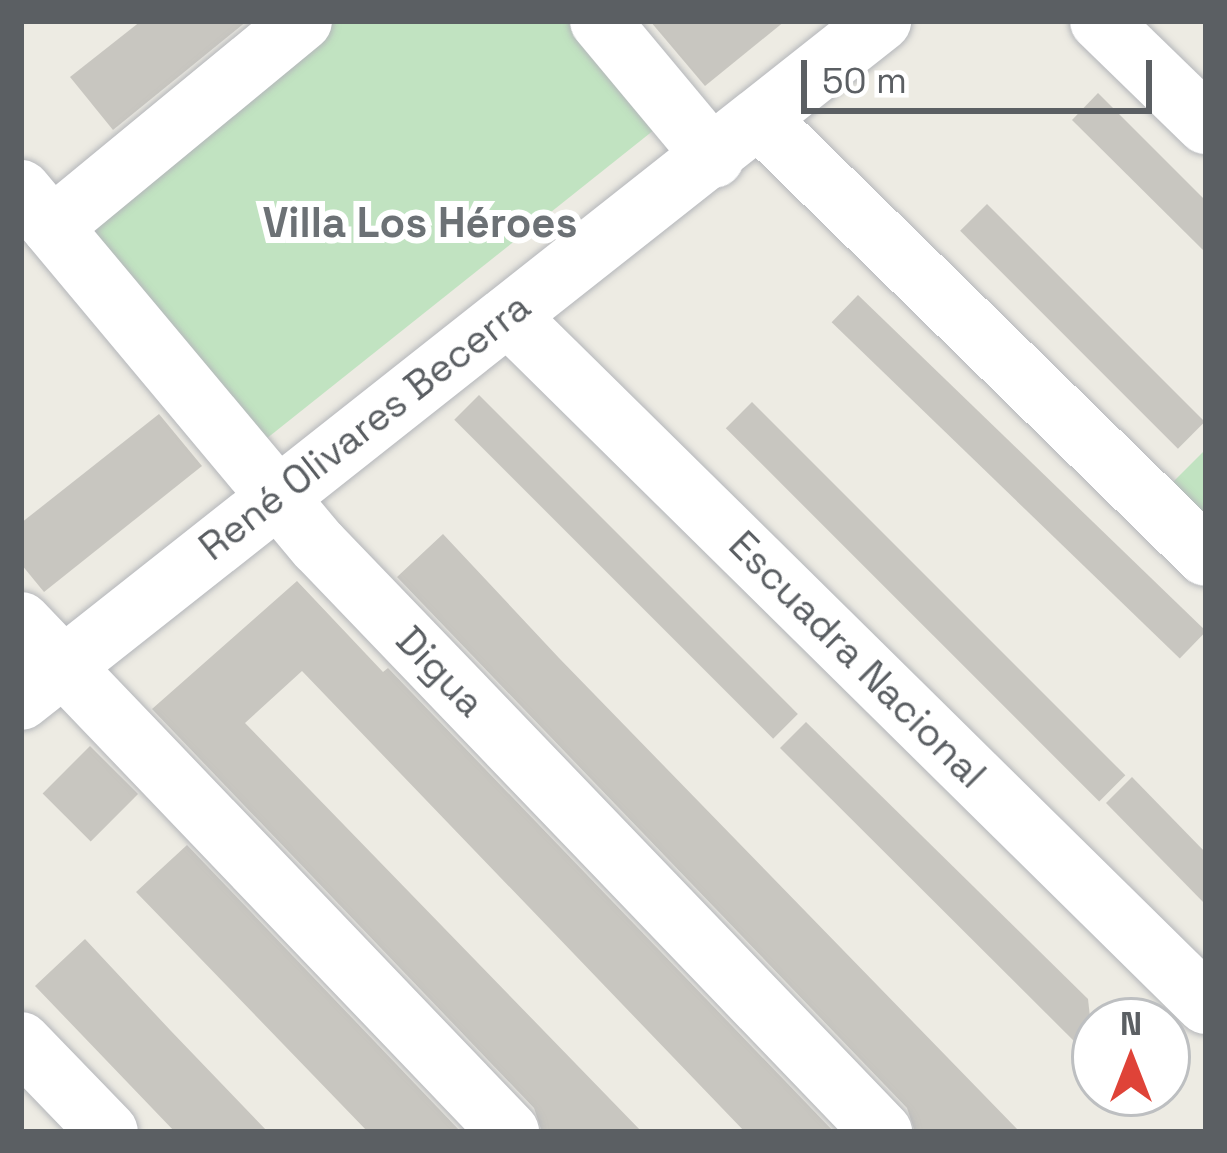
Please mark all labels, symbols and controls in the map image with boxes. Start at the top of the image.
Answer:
scale bar [807,36,1158,110]
text: 50 m [822,58,907,104]
district label: Villa Los Héroes [262,198,578,248]
street label: René Olivares Becerra [190,283,540,571]
street label: Escuadra Nacional [719,522,995,798]
street label: Digua [386,617,494,727]
north arrow [1071,997,1191,1117]
text: N [1120,1003,1142,1045]

